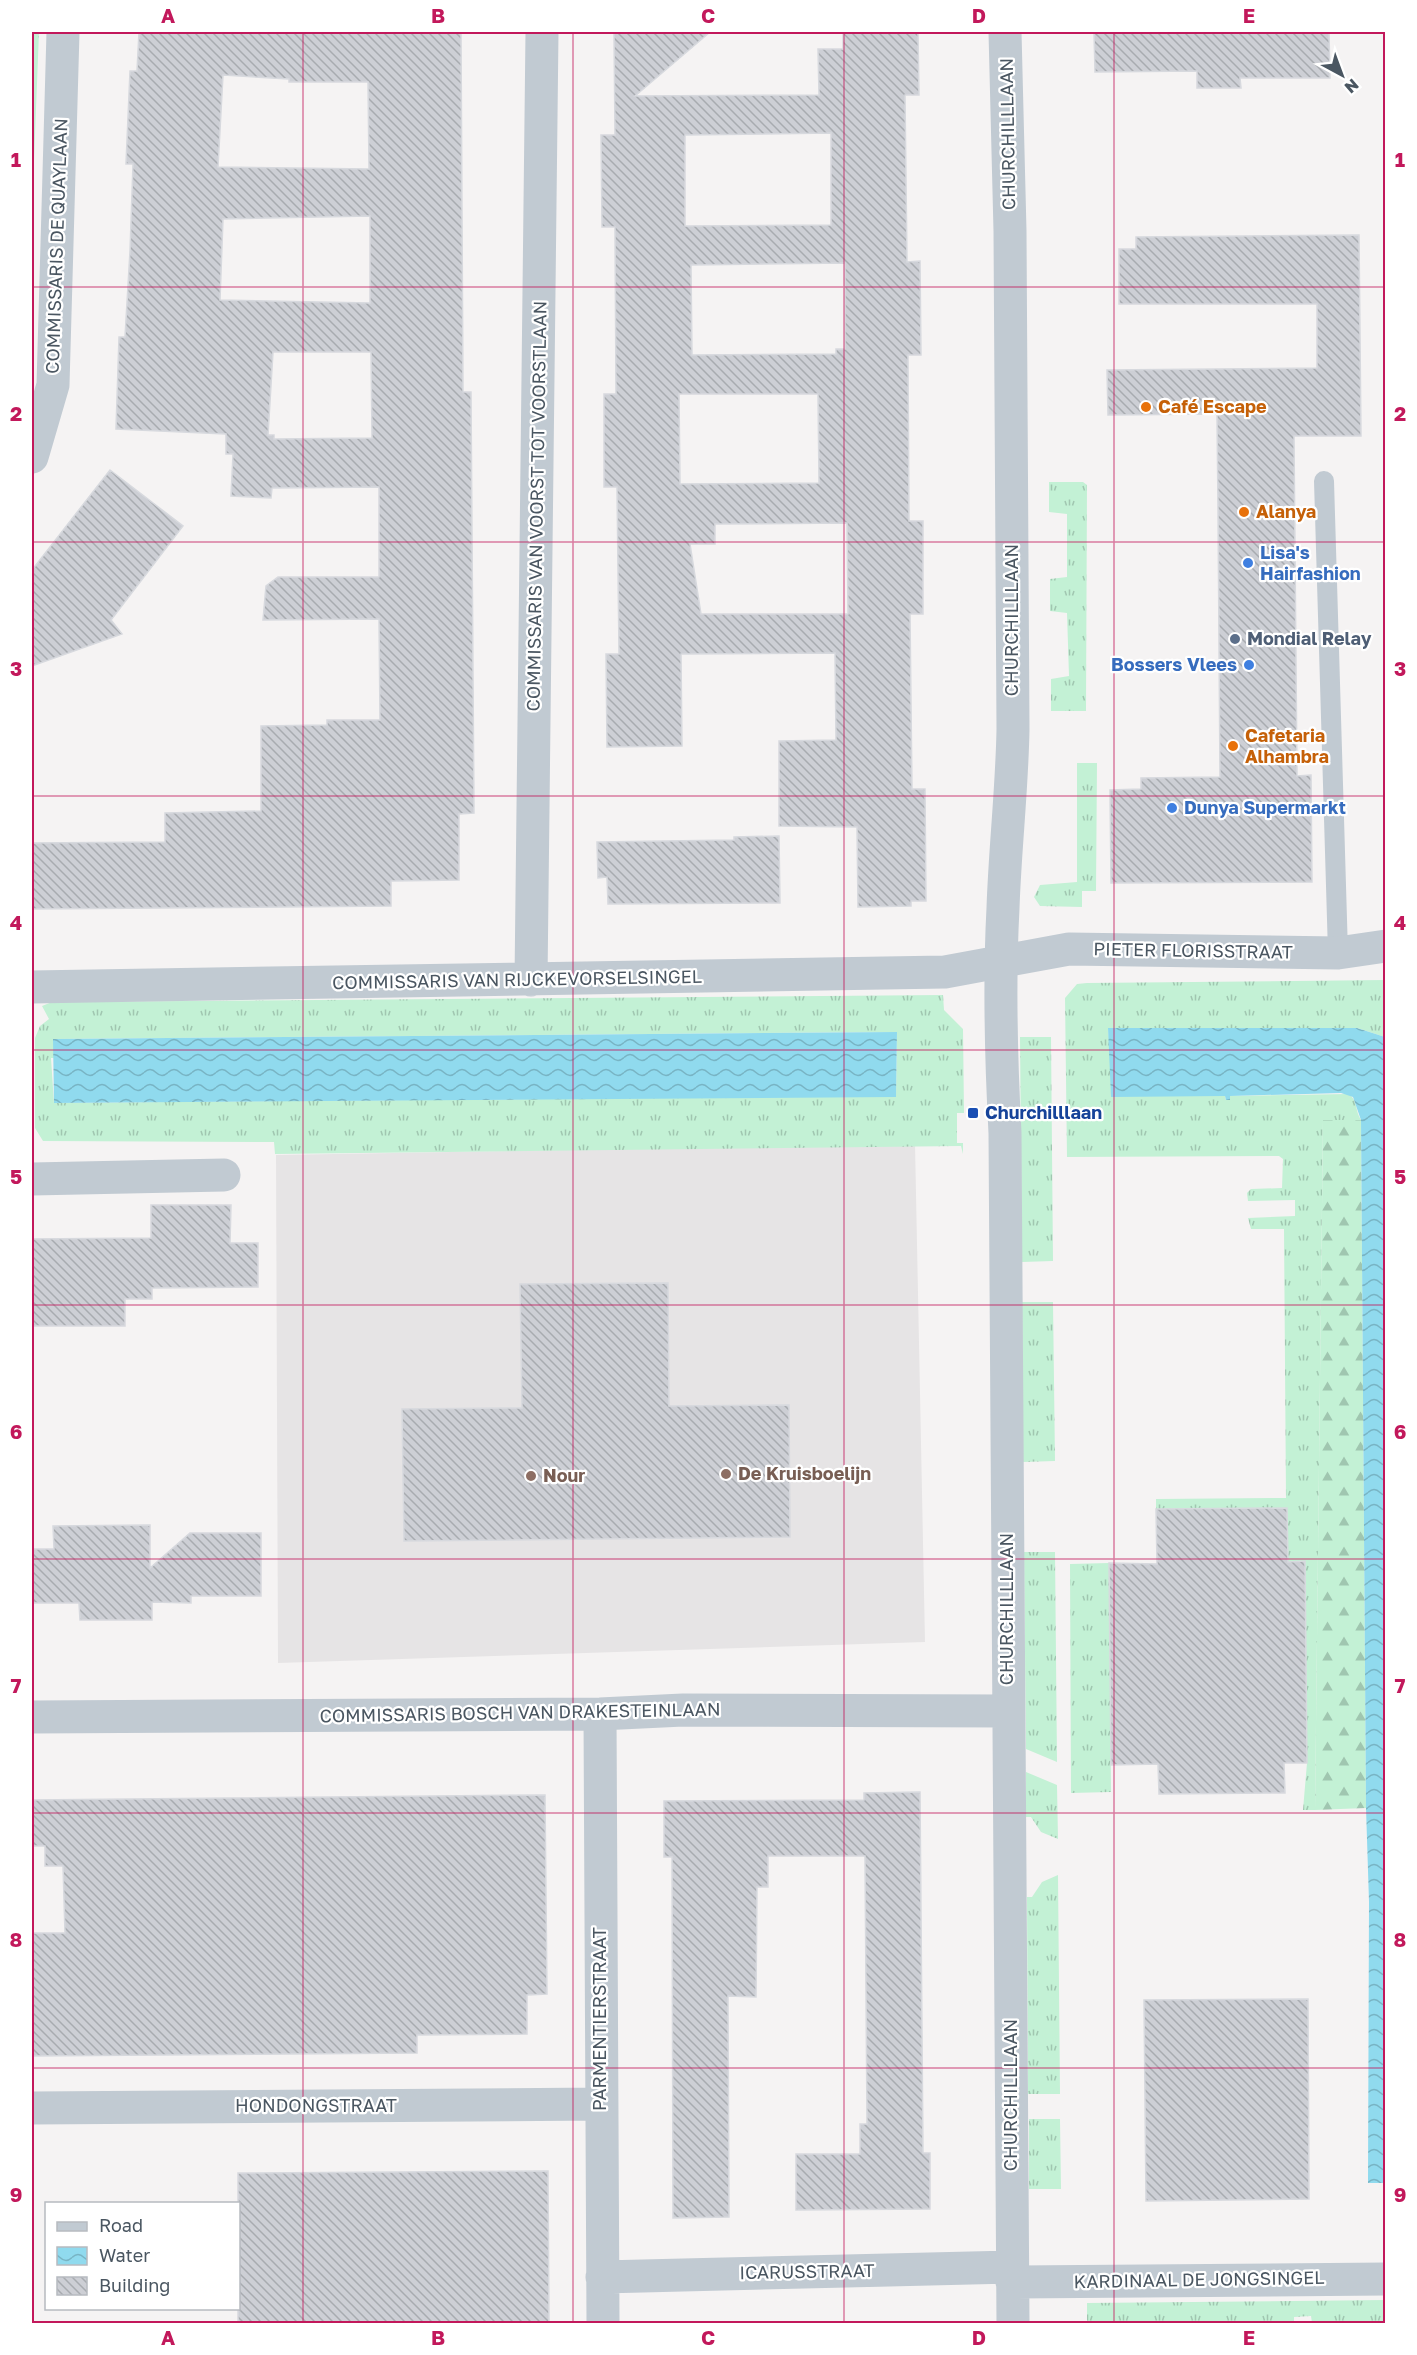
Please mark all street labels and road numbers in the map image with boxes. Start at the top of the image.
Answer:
street label: CHURCHILLLAAN [995,58,1019,210]
street label: COMMISSARIS DE QUAYLAAN [41,118,71,374]
street label: COMMISSARIS VAN VOORST TOT VOORSTLAAN [521,300,551,712]
street label: CHURCHILLLAAN [1000,544,1022,696]
street label: PIETER FLORISSTRAAT [1093,937,1293,963]
street label: COMMISSARIS VAN RIJCKEVORSELSINGEL [332,965,702,993]
street label: CHURCHILLLAAN [995,1533,1017,1685]
street label: COMMISSARIS BOSCH VAN DRAKESTEINLAAN [319,1698,721,1726]
street label: PARMENTIERSTRAAT [588,1927,610,2111]
street label: CHURCHILLLAAN [999,2019,1021,2171]
street label: HONDONGSTRAAT [235,2094,397,2116]
street label: ICARUSSTRAAT [739,2259,875,2283]
street label: KARDINAAL DE JONGSINGEL [1073,2266,1325,2292]

